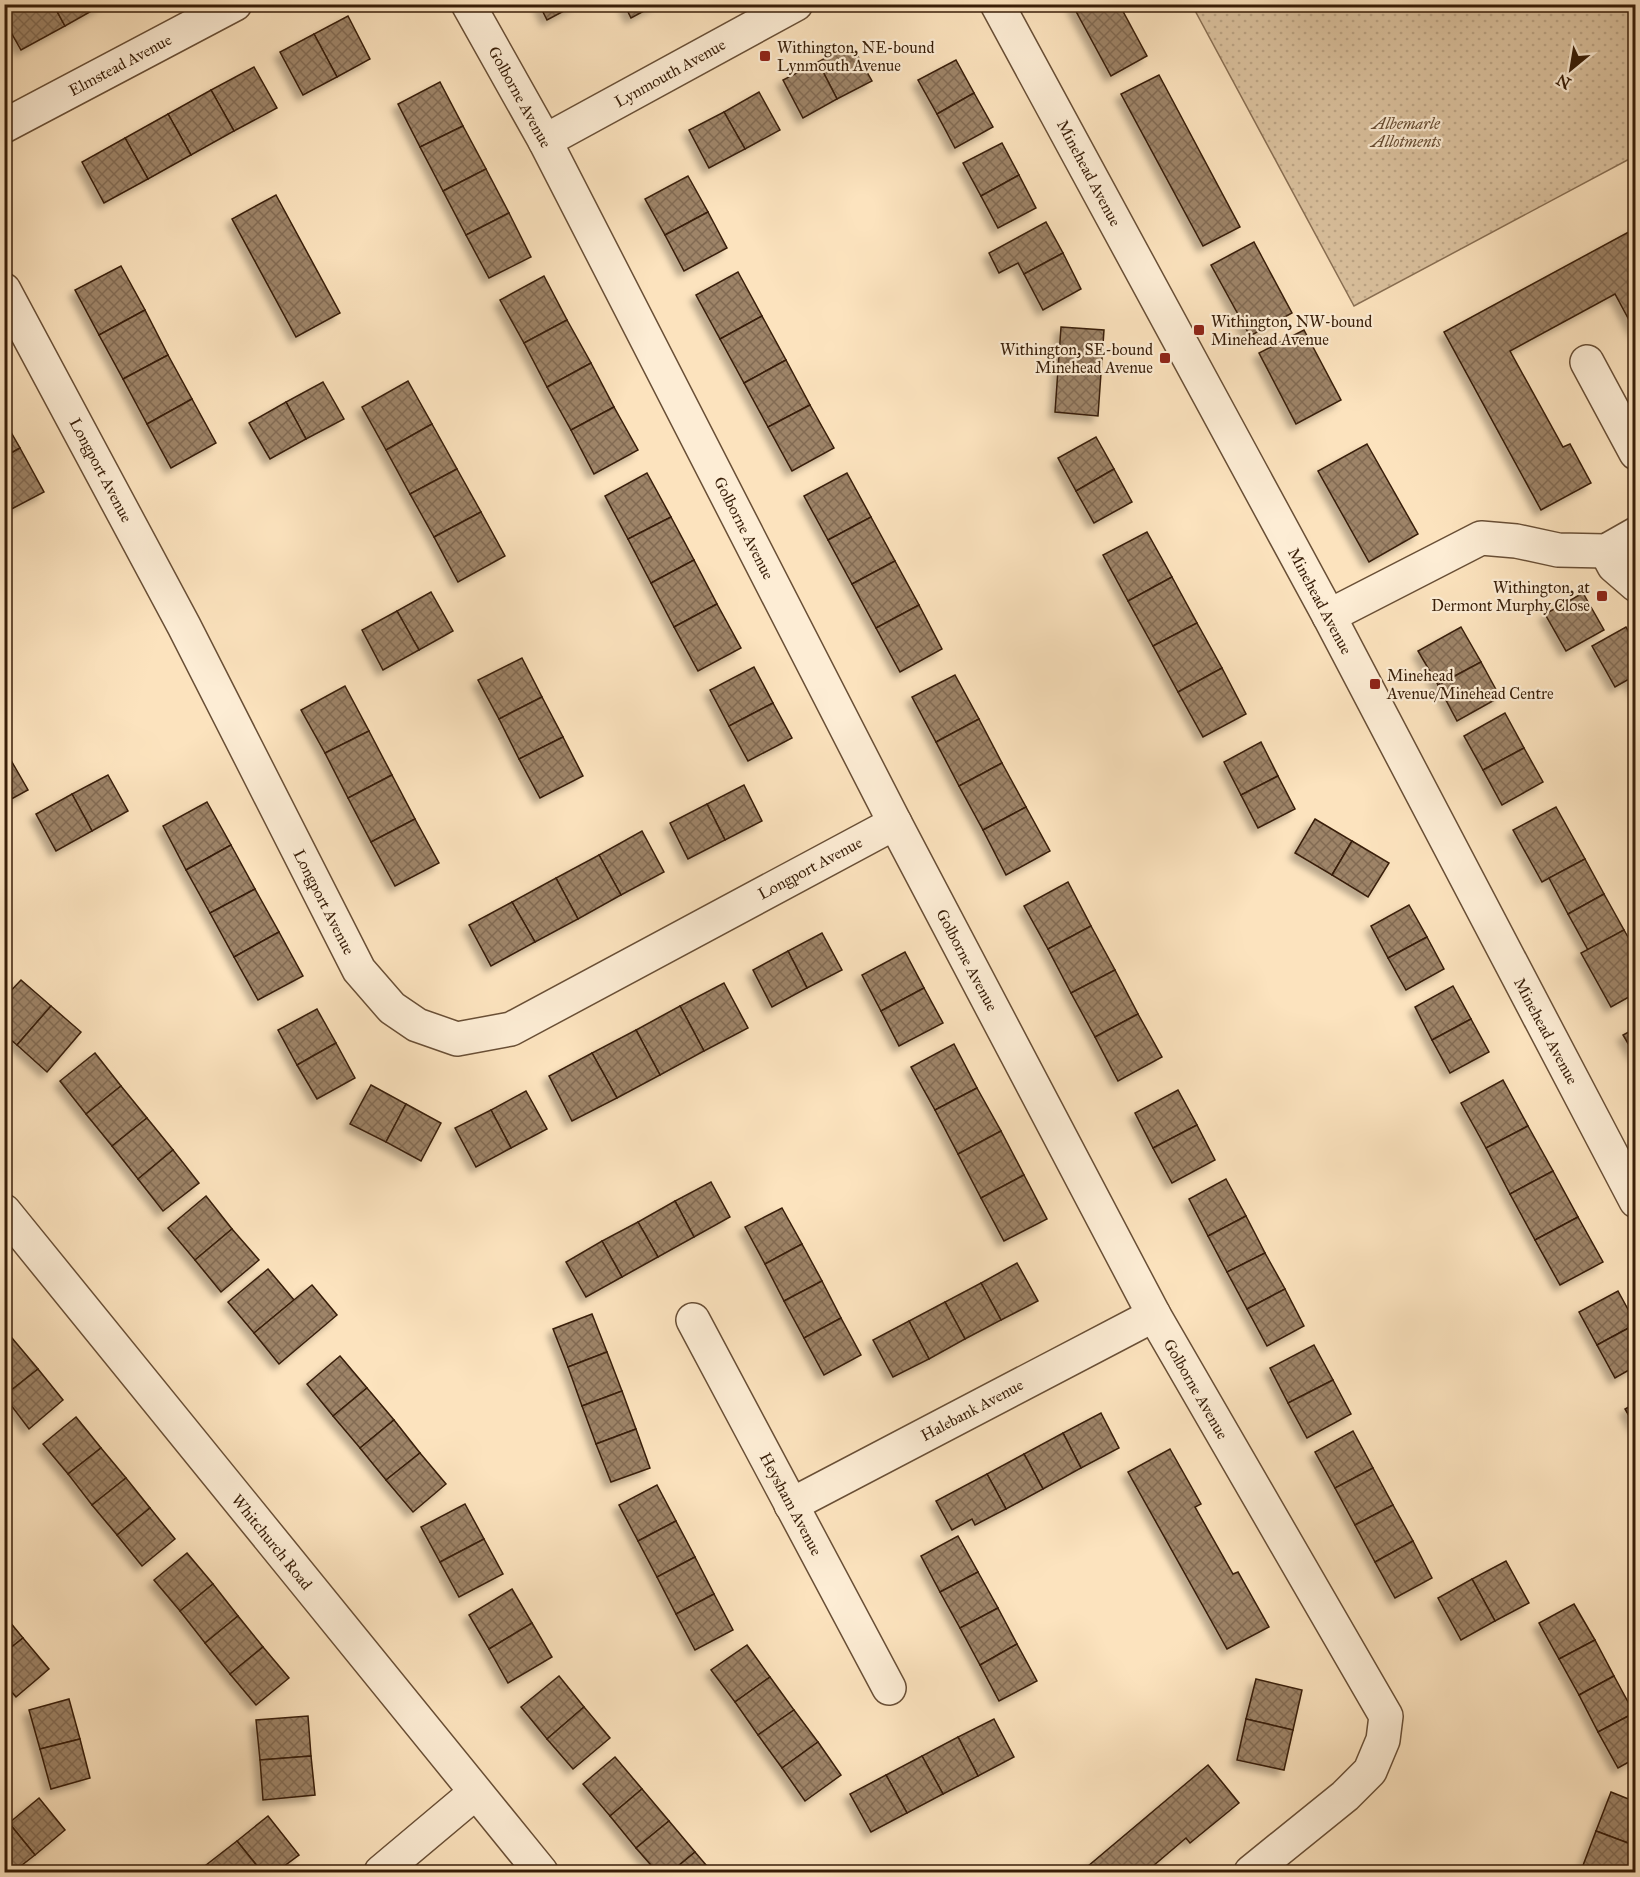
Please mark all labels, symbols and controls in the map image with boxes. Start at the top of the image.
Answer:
street label: Elmstead Avenue [65,30,175,100]
street label: Lynmouth Avenue [611,34,729,111]
place label: Withington, NE-bound Lynmouth Avenue [777,38,934,75]
north arrow [1541,39,1601,99]
street label: Golborne Avenue [484,43,556,151]
marker: Withington, NE-bound Lynmouth Avenue [758,49,772,63]
text: N [1553,70,1574,93]
park label: Albemarle Allotments [1369,114,1441,151]
street label: Minehead Avenue [1053,116,1125,230]
place label: Withington, NW-bound Minehead Avenue [1211,312,1372,349]
marker: Withington, NW-bound Minehead Avenue [1192,323,1206,337]
place label: Withington, SE-bound Minehead Avenue [1000,340,1153,377]
marker: Withington, SE-bound Minehead Avenue [1158,351,1172,365]
street label: Longport Avenue [65,415,137,526]
street label: Golborne Avenue [710,473,778,583]
street label: Minehead Avenue [1284,544,1356,658]
place label: Withington, at Dermont Murphy Close [1431,578,1590,615]
marker: Withington, at Dermont Murphy Close [1595,589,1609,603]
place label: Minehead Avenue/Minehead Centre [1386,666,1554,703]
marker: Minehead Avenue/Minehead Centre [1368,677,1382,691]
street label: Longport Avenue [755,832,866,904]
street label: Longport Avenue [288,846,359,958]
street label: Golborne Avenue [932,906,1002,1015]
street label: Minehead Avenue [1510,974,1582,1088]
street label: Golborne Avenue [1160,1335,1233,1443]
street label: Halebank Avenue [917,1375,1027,1445]
street label: Heysham Avenue [756,1449,826,1559]
street label: Whitchurch Road [228,1490,316,1594]

